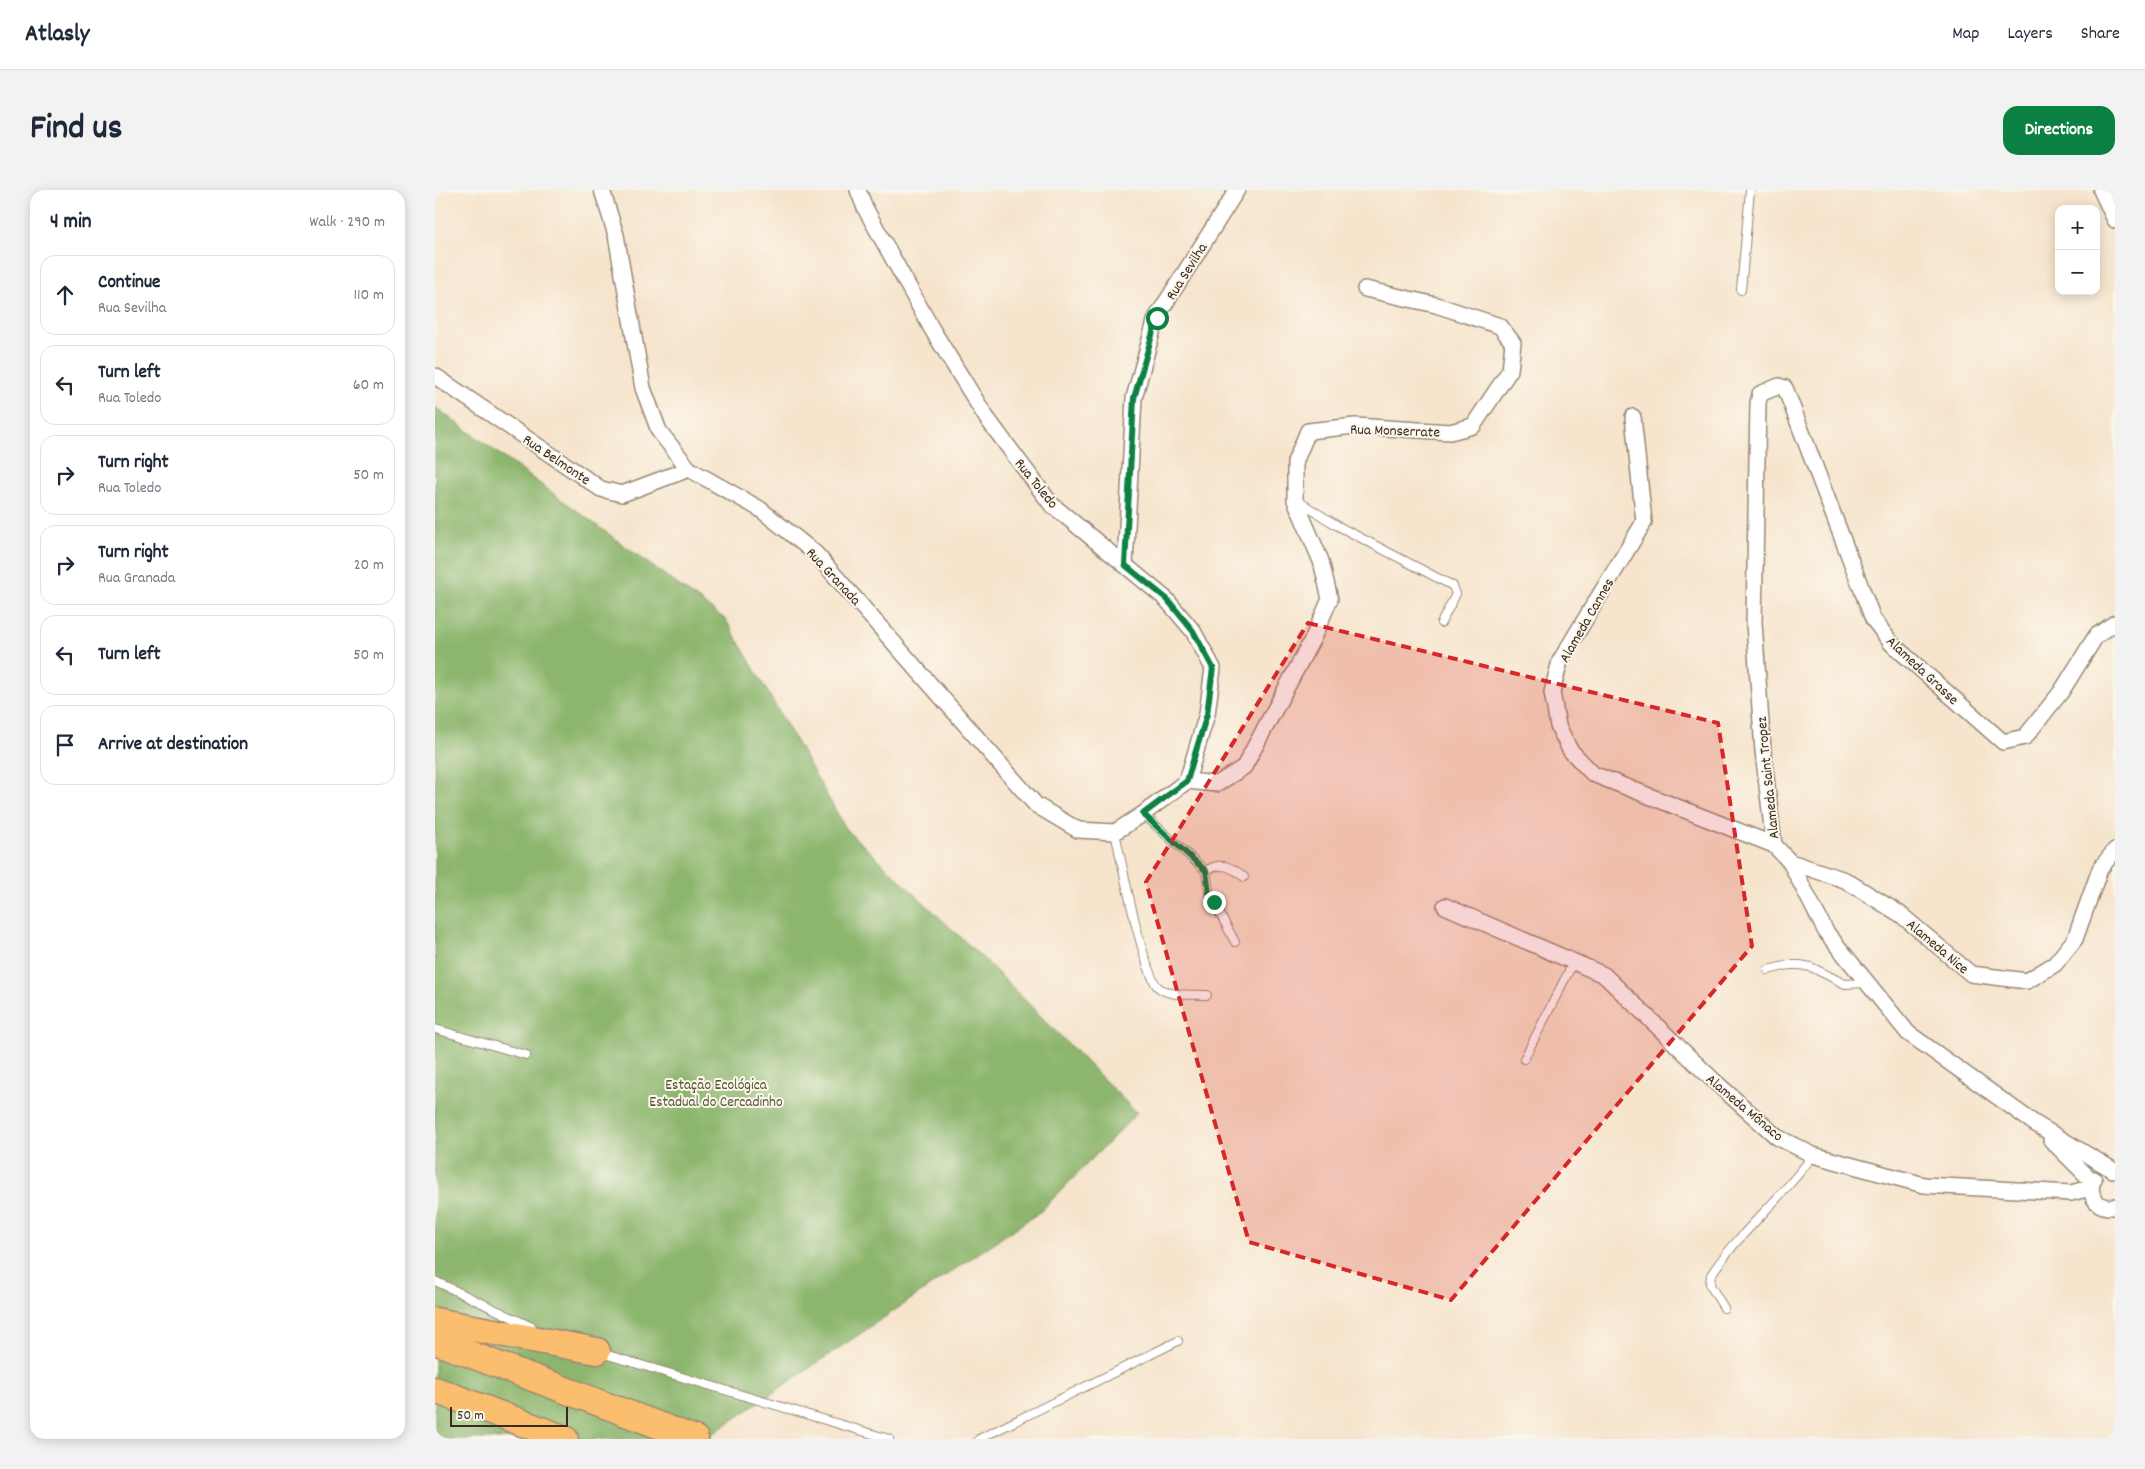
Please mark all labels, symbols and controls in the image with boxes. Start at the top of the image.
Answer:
text: Atlasly [25,18,89,52]
text: Map [1952,22,1979,47]
text: Layers [2007,22,2053,47]
text: Share [2081,22,2120,47]
text: Find us [30,105,122,155]
button: Directions [2003,106,2115,155]
map controls [2055,205,2100,295]
button: + [2055,205,2100,250]
text: 4 min [50,208,92,238]
text: Walk · 290 m [309,211,385,234]
street label: Rua Sevilha [1161,238,1214,305]
button: − [2055,250,2100,295]
text: Continue [98,270,160,297]
icon: ahead [51,281,79,309]
text: 110 m [354,284,384,307]
text: Rua Sevilha [98,297,166,320]
route start [1146,307,1169,330]
text: Turn left [98,360,161,387]
icon: left [51,371,79,399]
text: 60 m [353,374,384,397]
text: Rua Toledo [98,387,161,410]
street label: Rua Monserrate [1350,419,1441,445]
street label: Rua Belmonte [518,430,595,492]
text: Turn right [98,450,169,477]
street label: Rua Toledo [1008,454,1063,515]
icon: right [51,461,79,489]
text: 50 m [353,464,384,487]
text: Rua Toledo [98,477,161,500]
text: Turn right [98,540,169,567]
street label: Rua Granada [800,543,866,612]
icon: right [51,551,79,579]
text: 20 m [354,554,384,577]
text: Rua Granada [98,567,175,590]
street label: Alameda Cannes [1555,575,1621,667]
street label: Alameda Grasse [1880,632,1963,711]
icon: left [51,641,79,669]
text: Turn left [98,642,161,669]
text: 50 m [353,644,384,667]
street label: Alameda Saint Tropez [1752,715,1786,840]
icon: arrive [51,731,79,759]
text: Arrive at destination [98,732,248,759]
route end [1203,891,1226,914]
street label: Alameda Nice [1901,915,1973,981]
street label: Alameda Mônaco [1700,1069,1788,1148]
park label: Estação Ecológica Estadual do Cercadinho [649,1075,783,1114]
scale bar [450,1404,567,1427]
text: 50 m [457,1406,484,1426]

